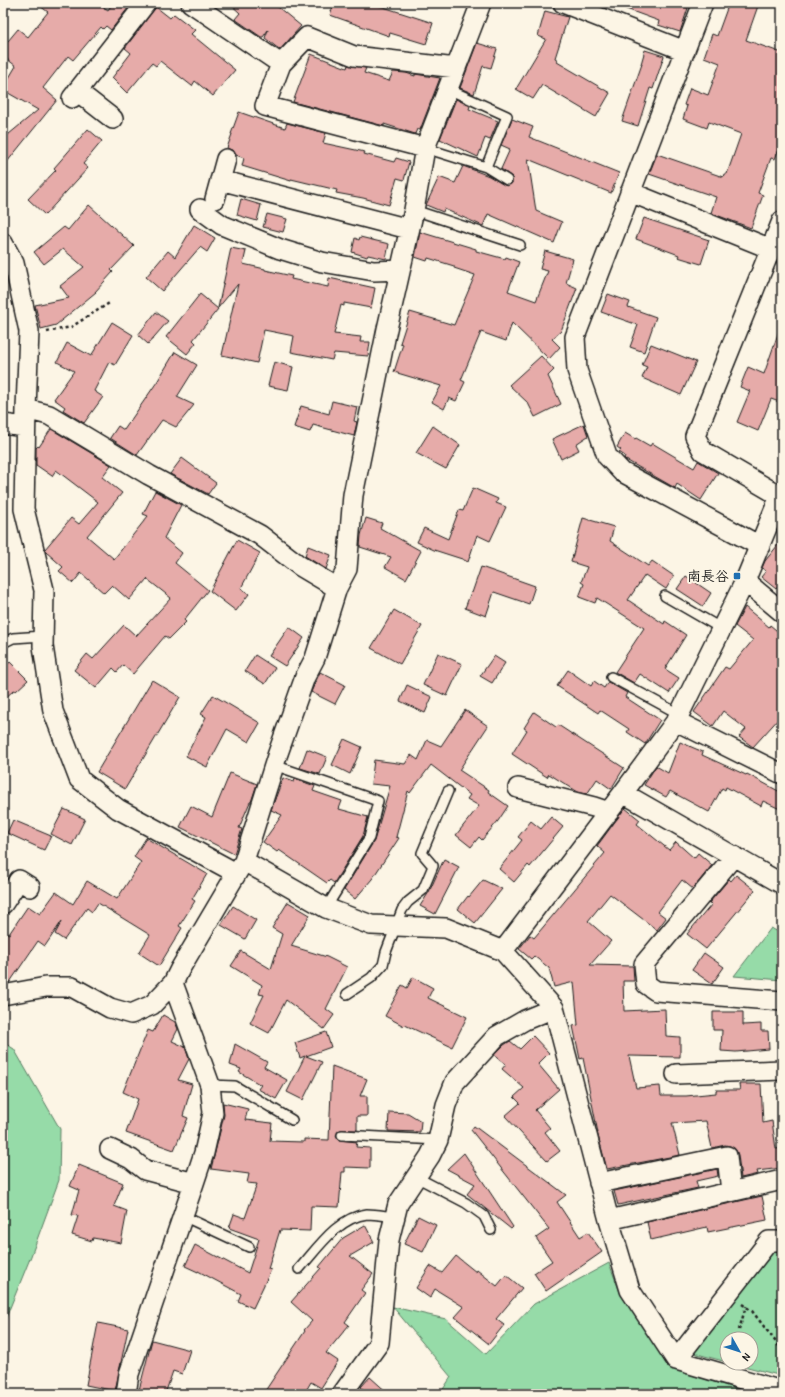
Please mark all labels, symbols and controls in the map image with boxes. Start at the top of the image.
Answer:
place label: 南長谷 [687,566,729,585]
marker: 南長谷 [732,571,742,581]
north arrow [719,1331,759,1371]
text: N [739,1351,754,1364]

